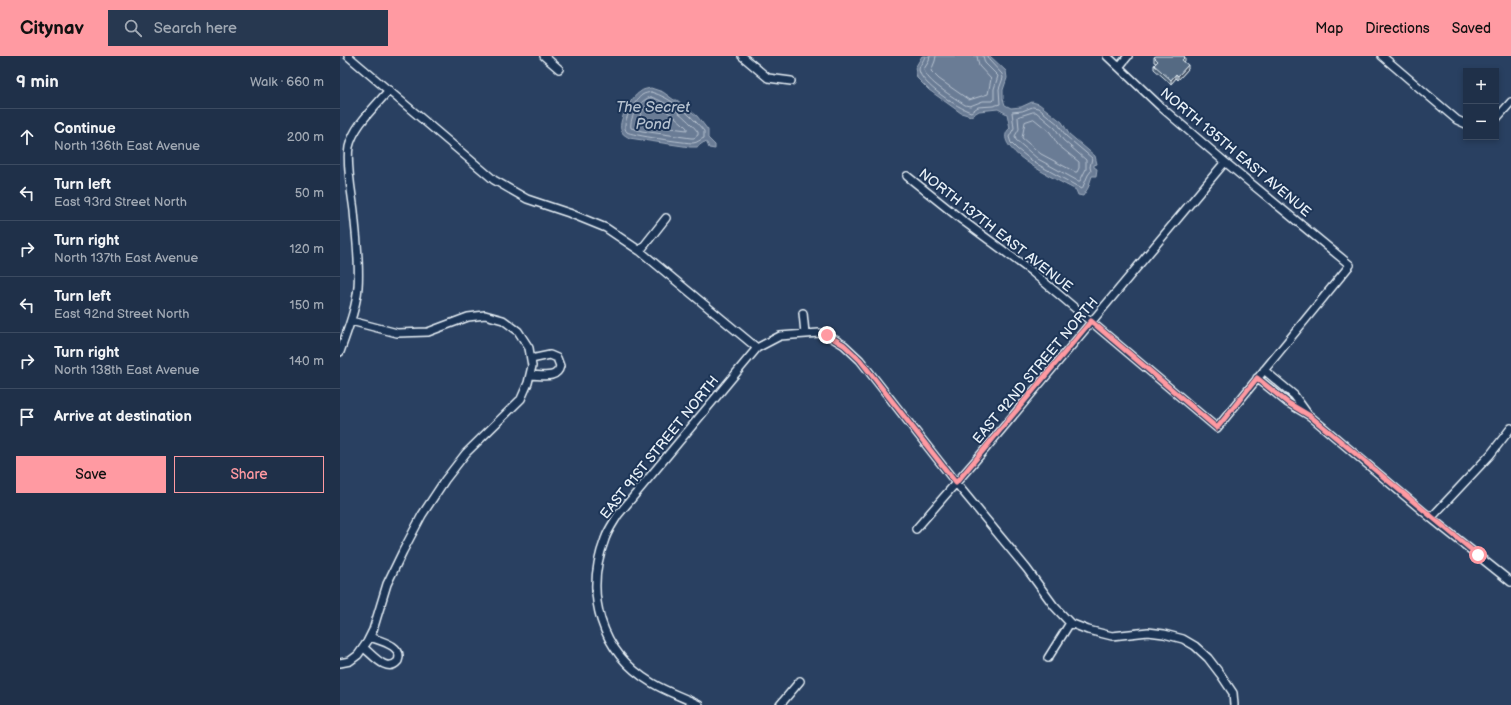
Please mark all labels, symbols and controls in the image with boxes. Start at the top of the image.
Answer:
search box [108,10,388,46]
text: Citynav [20,17,84,40]
icon: search [122,17,144,39]
text: Search here [154,19,237,38]
text: Map [1315,20,1343,37]
text: Directions [1365,20,1430,37]
text: Saved [1452,20,1491,37]
map controls [1463,68,1499,140]
button: + [1463,68,1499,104]
text: 9 min [16,72,59,92]
text: Walk · 660 m [250,74,324,90]
street label: NORTH 135TH EAST AVENUE [1157,84,1314,220]
water label: The Secret Pond [616,98,690,134]
button: − [1463,104,1499,140]
text: Continue [54,119,116,138]
icon: ahead [16,126,38,148]
text: 200 m [287,129,324,145]
text: North 136th East Avenue [54,138,200,154]
street label: NORTH 137TH EAST AVENUE [915,165,1076,296]
text: Turn left [54,175,111,194]
icon: left [16,182,38,204]
text: 50 m [295,185,324,201]
text: East 93rd Street North [54,194,187,210]
text: Turn right [54,231,119,250]
icon: right [16,238,38,260]
text: 120 m [289,241,324,257]
text: North 137th East Avenue [54,250,198,266]
text: Turn left [54,287,111,306]
icon: left [16,294,38,316]
street label: EAST 92ND STREET NORTH [969,294,1102,447]
text: 150 m [290,297,324,313]
text: East 92nd Street North [54,306,189,322]
route end [818,326,836,344]
text: Turn right [54,343,119,362]
icon: right [16,350,38,372]
text: 140 m [289,353,324,369]
text: North 138th East Avenue [54,362,199,378]
street label: EAST 91ST STREET NORTH [596,372,722,522]
icon: arrive [16,406,38,428]
text: Arrive at destination [54,407,192,426]
button: Save [16,456,166,493]
button: Share [174,456,324,493]
route start [1469,546,1487,564]

